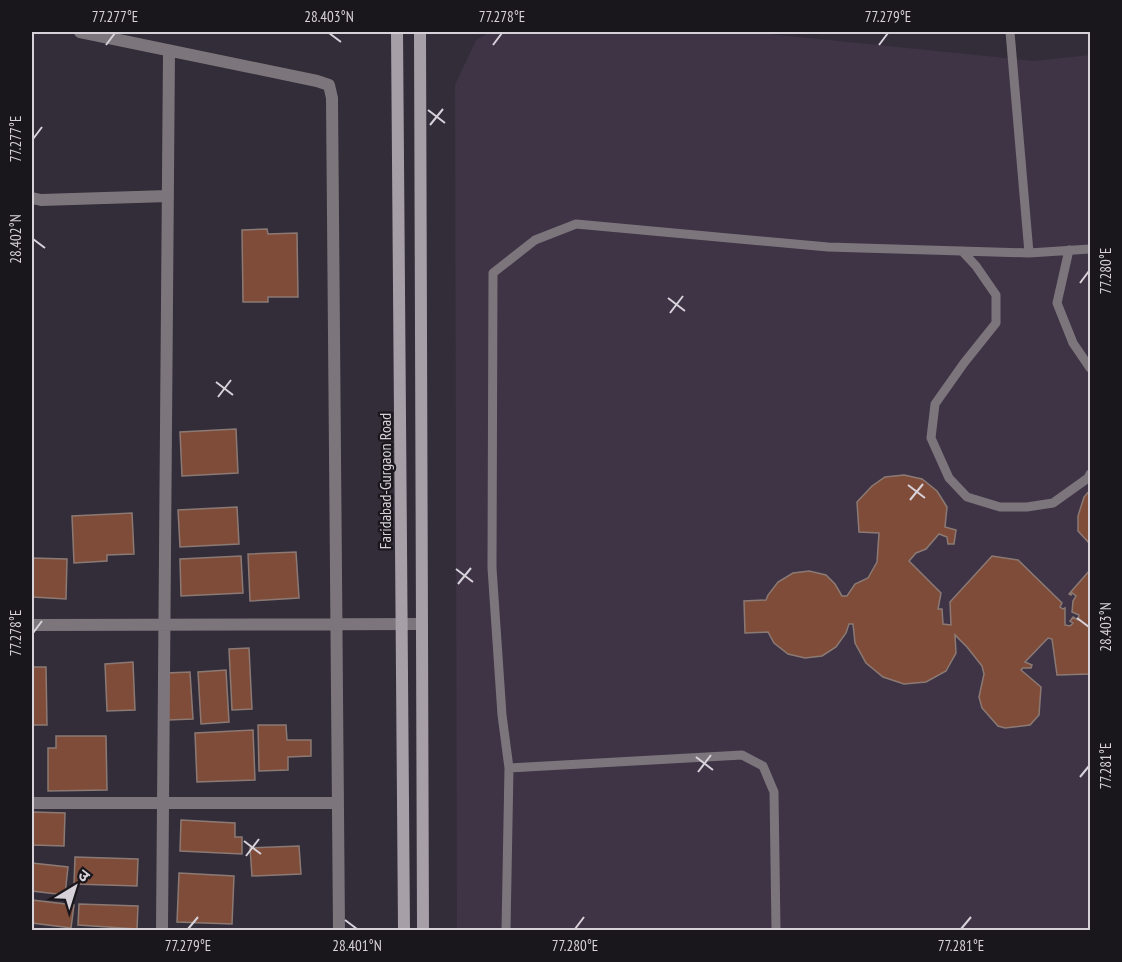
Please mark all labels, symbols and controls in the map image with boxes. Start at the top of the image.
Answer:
text: 77.277°E [92,7,138,26]
text: 28.403°N [304,7,354,26]
text: 77.278°E [479,7,525,26]
text: 77.279°E [865,7,911,26]
text: 77.277°E [6,116,25,162]
text: 28.402°N [6,214,25,264]
text: 77.280°E [1096,248,1115,294]
street label: Faridabad-Gurgaon Road [375,413,395,549]
text: 28.403°N [1096,602,1115,652]
text: 77.278°E [6,610,25,656]
text: 77.281°E [1096,743,1115,789]
north arrow [45,857,105,917]
text: उ [74,864,95,886]
text: 77.279°E [165,936,211,955]
text: 28.401°N [332,936,382,955]
text: 77.280°E [552,936,598,955]
text: 77.281°E [938,936,984,955]

